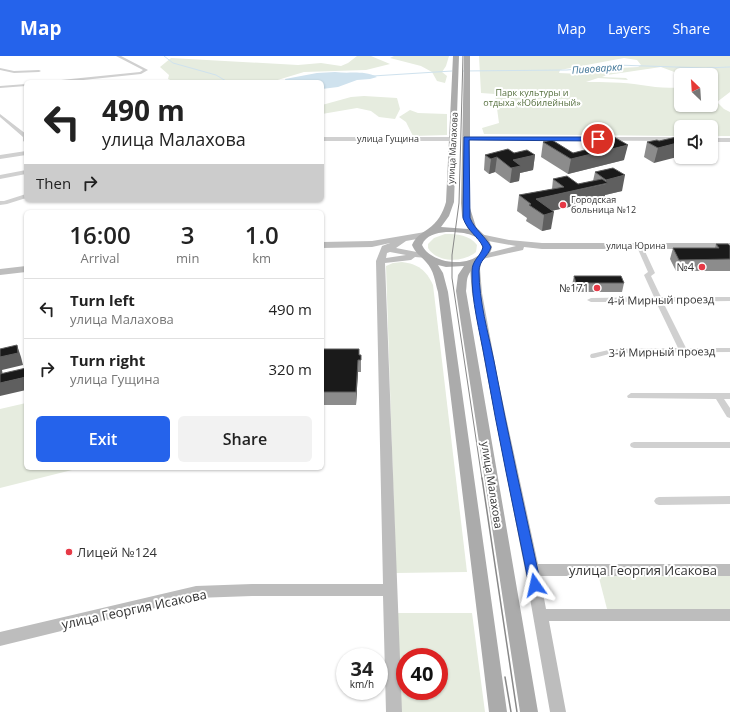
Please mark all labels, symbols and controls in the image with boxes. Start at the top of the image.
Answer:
text: Map [20,15,61,41]
text: Map [557,19,586,38]
text: Layers [608,19,650,38]
text: Share [672,19,710,38]
water label: Пивоварка [571,59,623,77]
north arrow [674,68,718,112]
map controls [674,68,718,164]
park label: Парк культуры и отдыха «Юбилейный» [483,86,581,109]
text: 490 m [102,91,185,129]
icon: left [36,96,88,148]
street label: улица Малахова [444,112,461,184]
button: sound [674,120,718,164]
pin [581,122,615,156]
text: улица Малахова [102,127,246,151]
icon: arrive [587,128,609,150]
street label: улица Гущина [357,132,419,145]
icon: right [79,172,101,194]
text: Then [36,173,71,193]
place label: Городская больница №12 [571,193,636,216]
marker: Городская больница №12 [558,200,568,210]
text: 16:00 [69,218,131,251]
text: 3 [181,218,195,251]
text: 1.0 [245,218,279,251]
street label: улица Юрина [606,239,666,252]
text: Arrival [80,249,120,267]
text: min [176,249,199,267]
text: km [252,249,271,267]
place label: №4 [677,259,695,274]
marker: №4 [697,262,707,272]
place label: №171 [559,280,589,295]
marker: №171 [592,283,602,293]
text: Turn left [70,290,135,310]
street label: 4-й Мирный проезд [608,291,715,308]
icon: left [36,298,58,320]
text: 490 m [268,299,312,319]
text: улица Малахова [70,310,174,328]
street label: 3-й Мирный проезд [609,343,716,360]
text: Turn right [70,350,145,370]
icon: right [36,358,58,380]
text: 320 m [268,359,312,379]
text: улица Гущина [70,370,160,388]
button: Exit [36,416,170,462]
button: Share [178,416,312,462]
street label: улица Малахова [478,440,507,529]
place label: Лицей №124 [77,543,158,561]
marker: Лицей №124 [64,547,74,557]
street label: улица Георгия Исакова [569,561,717,579]
position arrow [514,564,556,606]
street label: улица Георгия Исакова [60,585,208,633]
speed limit sign: 40 [396,648,448,700]
text: 34 [351,655,373,682]
text: km/h [350,677,374,691]

